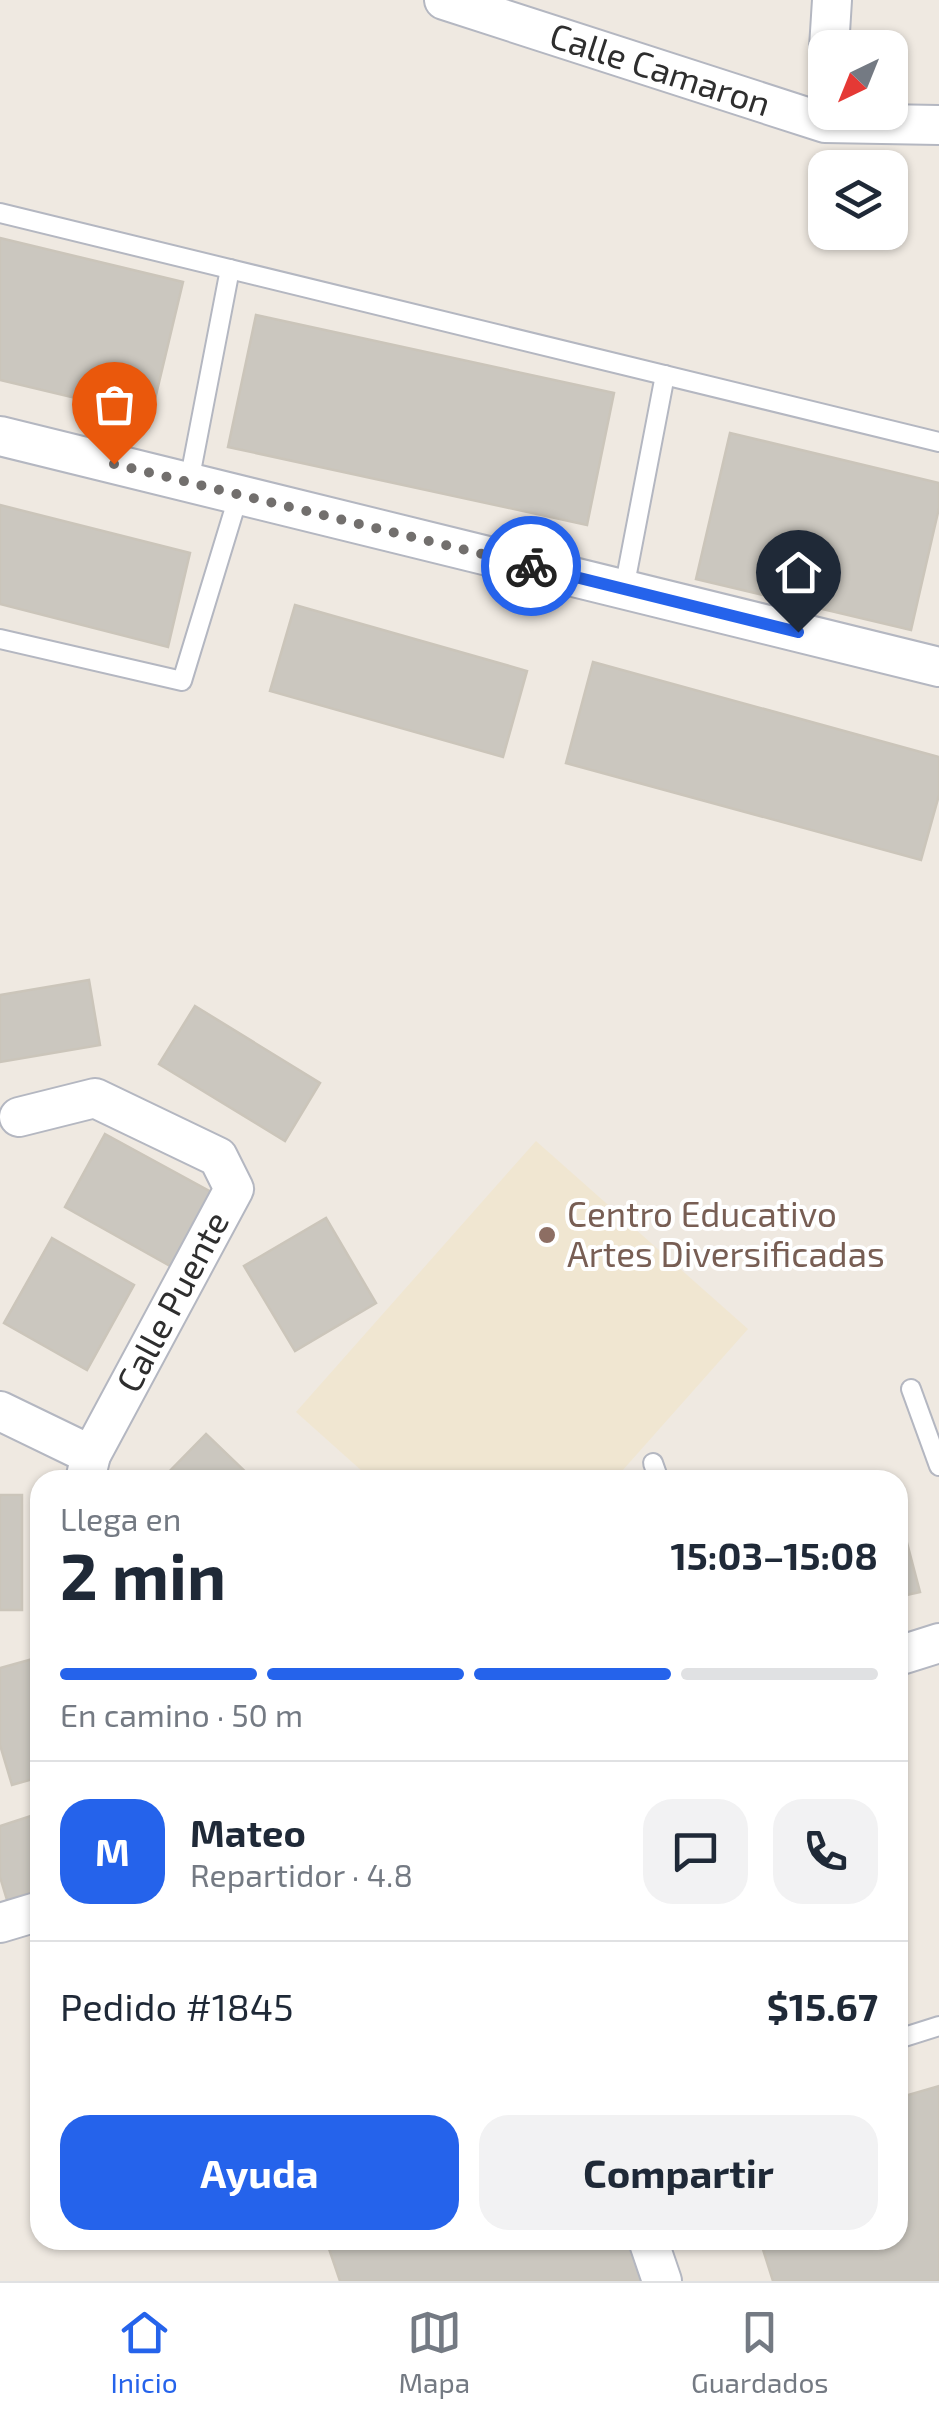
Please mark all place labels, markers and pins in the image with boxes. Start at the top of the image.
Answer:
pin [72,362,157,465]
pin [756,530,841,633]
place label: Centro Educativo Artes Diversificadas [567,1192,885,1274]
marker: Centro Educativo Artes Diversificadas [536,1224,558,1246]

